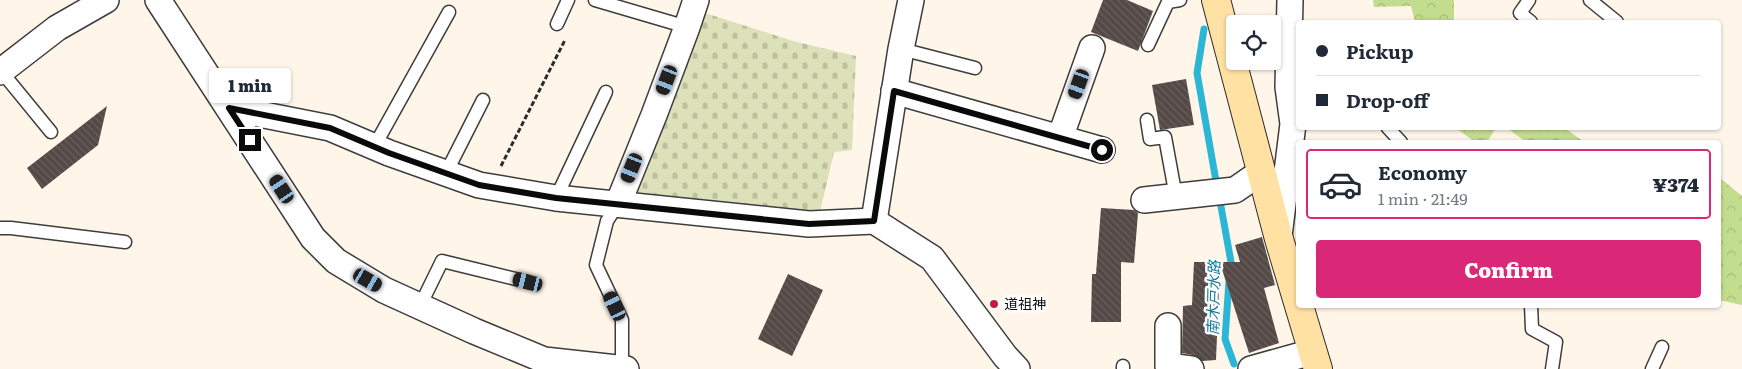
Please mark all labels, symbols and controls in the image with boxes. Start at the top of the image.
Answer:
map controls [1226,15,1281,70]
button: locate [1226,15,1281,70]
text: Pickup [1346,37,1414,65]
car [654,63,679,97]
car [1066,67,1091,101]
callout: 1 min [209,68,291,102]
text: 1 min [228,73,272,97]
text: Drop-off [1346,86,1429,114]
route end [239,129,261,151]
route start [1091,139,1113,161]
car [619,151,644,185]
text: Economy [1378,158,1467,186]
icon: car [1318,162,1363,207]
text: ¥374 [1653,170,1699,198]
car [267,172,296,206]
text: 1 min · 21:49 [1378,186,1468,210]
button: Confirm [1316,240,1701,298]
water label: 南木戸水路 [1200,258,1225,336]
car [351,266,384,294]
car [511,271,544,293]
car [601,289,628,323]
place label: 道祖神 [1004,293,1046,313]
marker: 道祖神 [988,298,1000,310]

